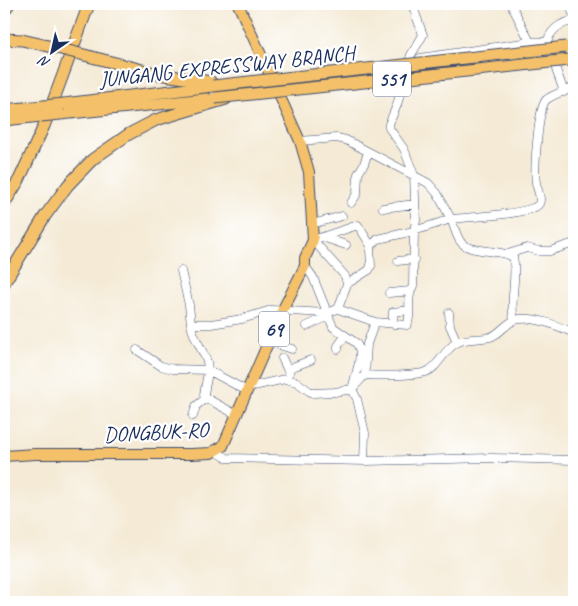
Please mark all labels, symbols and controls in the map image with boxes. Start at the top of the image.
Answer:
north arrow [28,28,78,78]
street label: JUNGANG EXPRESSWAY BRANCH [97,39,359,92]
text: N [35,52,53,72]
road number: 551 [373,62,411,96]
road number: 69 [259,312,289,346]
street label: DONGBUK-RO [103,416,211,448]

